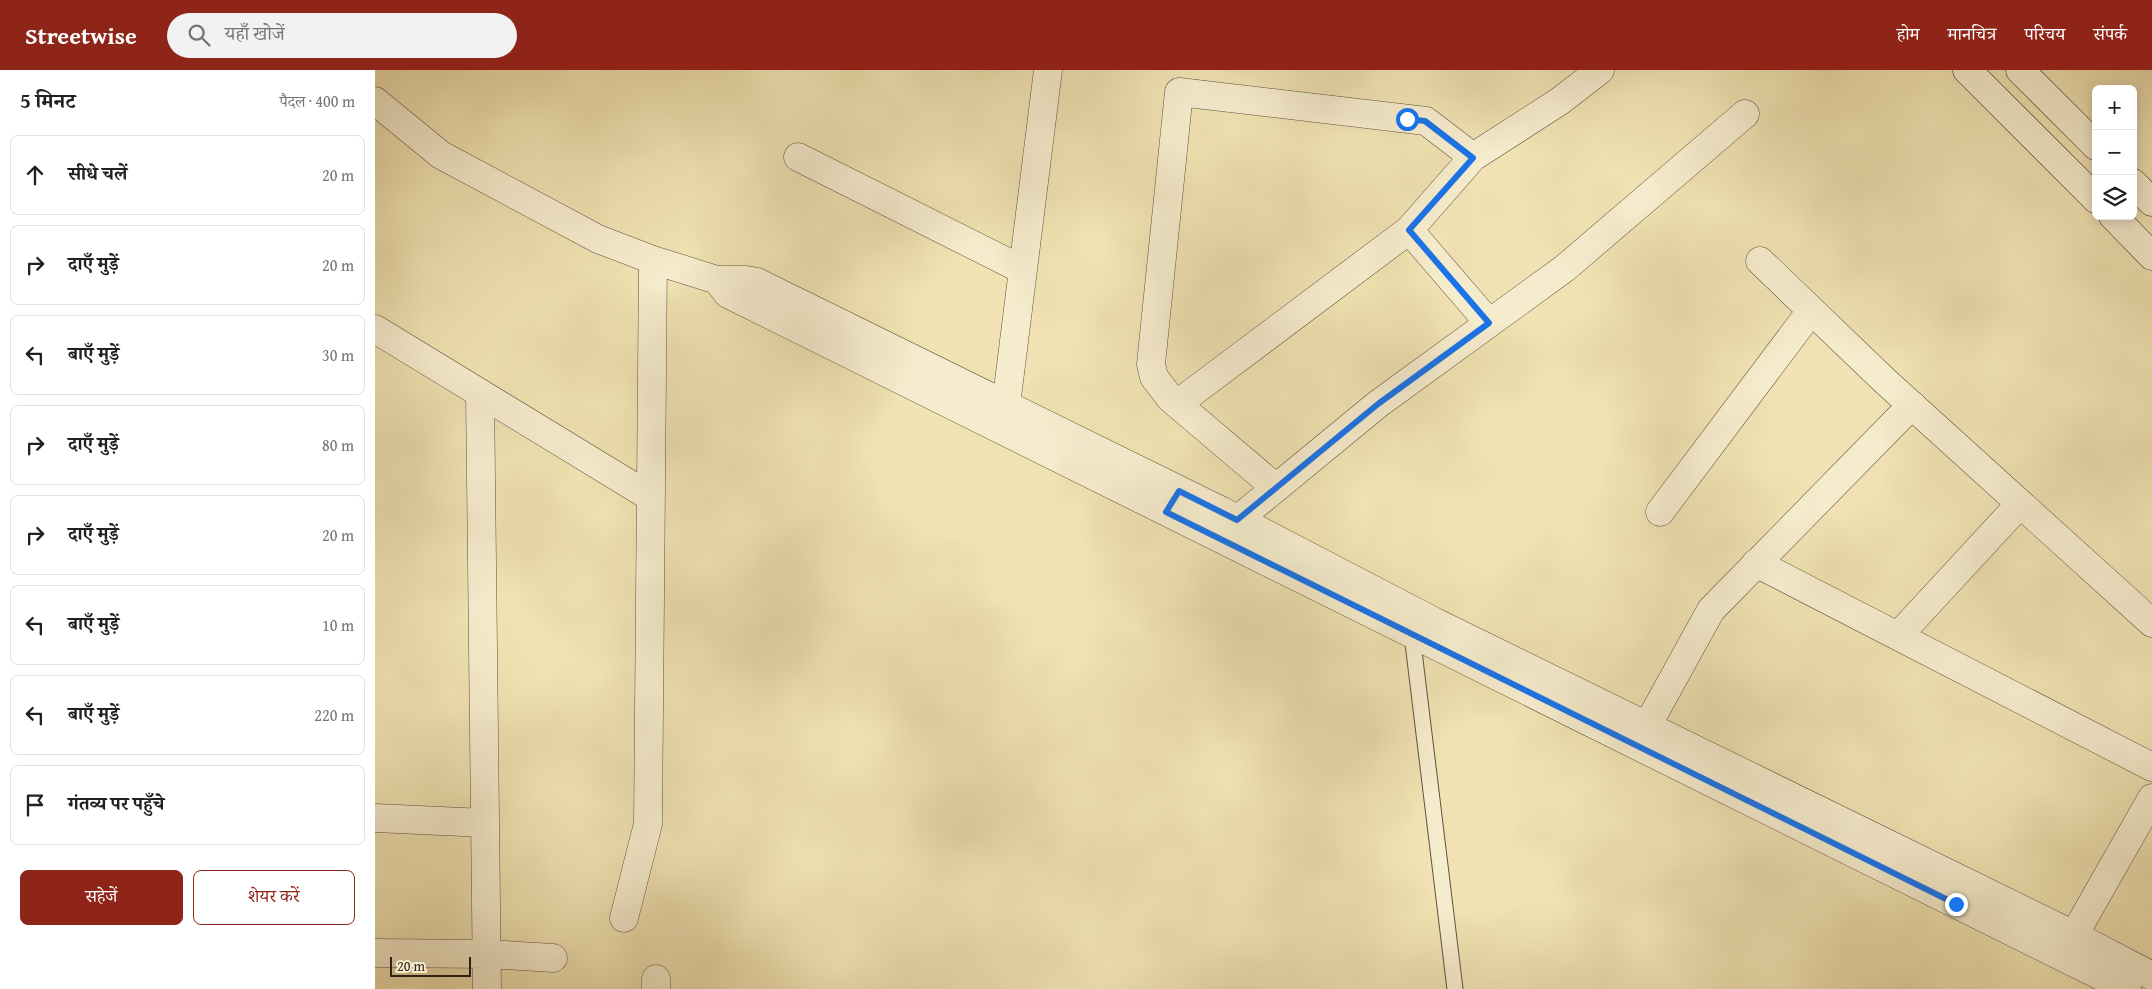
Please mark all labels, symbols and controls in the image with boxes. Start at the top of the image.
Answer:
search box [167,13,517,58]
text: Streetwise [25,18,137,53]
text: यहाँ खोजें [225,19,285,47]
text: होम [1897,20,1920,47]
text: मानचित्र [1948,20,1996,47]
text: परिचय [2024,20,2065,47]
text: संपर्क [2093,20,2127,47]
icon: search [185,21,213,49]
text: 5 मिनट [20,85,75,116]
map controls [2092,85,2137,220]
button: + [2092,85,2137,130]
text: पैदल · 400 m [279,89,355,113]
route start [1396,108,1419,131]
button: − [2092,130,2137,175]
text: सीधे चलें [68,159,127,187]
icon: ahead [21,161,49,189]
text: 20 m [322,163,354,187]
button: layers [2092,175,2137,220]
text: दाएँ मुड़ें [68,249,119,277]
icon: right [21,251,49,279]
text: 20 m [322,253,354,277]
text: बाएँ मुड़ें [68,339,119,367]
icon: left [21,341,49,369]
text: 30 m [322,343,354,367]
text: दाएँ मुड़ें [68,429,119,457]
icon: right [21,431,49,459]
text: 80 m [322,433,354,457]
text: दाएँ मुड़ें [68,519,119,547]
icon: right [21,521,49,549]
text: 20 m [322,523,354,547]
text: बाएँ मुड़ें [68,609,119,637]
icon: left [21,611,49,639]
text: 10 m [322,613,354,637]
text: बाएँ मुड़ें [68,699,119,727]
icon: left [21,701,49,729]
text: 220 m [314,703,354,727]
text: गंतव्य पर पहुँचे [68,789,164,817]
icon: arrive [21,791,49,819]
button: सहेजें [20,870,183,925]
button: शेयर करें [193,870,355,925]
route end [1945,893,1968,916]
scale bar [390,954,471,977]
text: 20 m [397,956,425,976]

